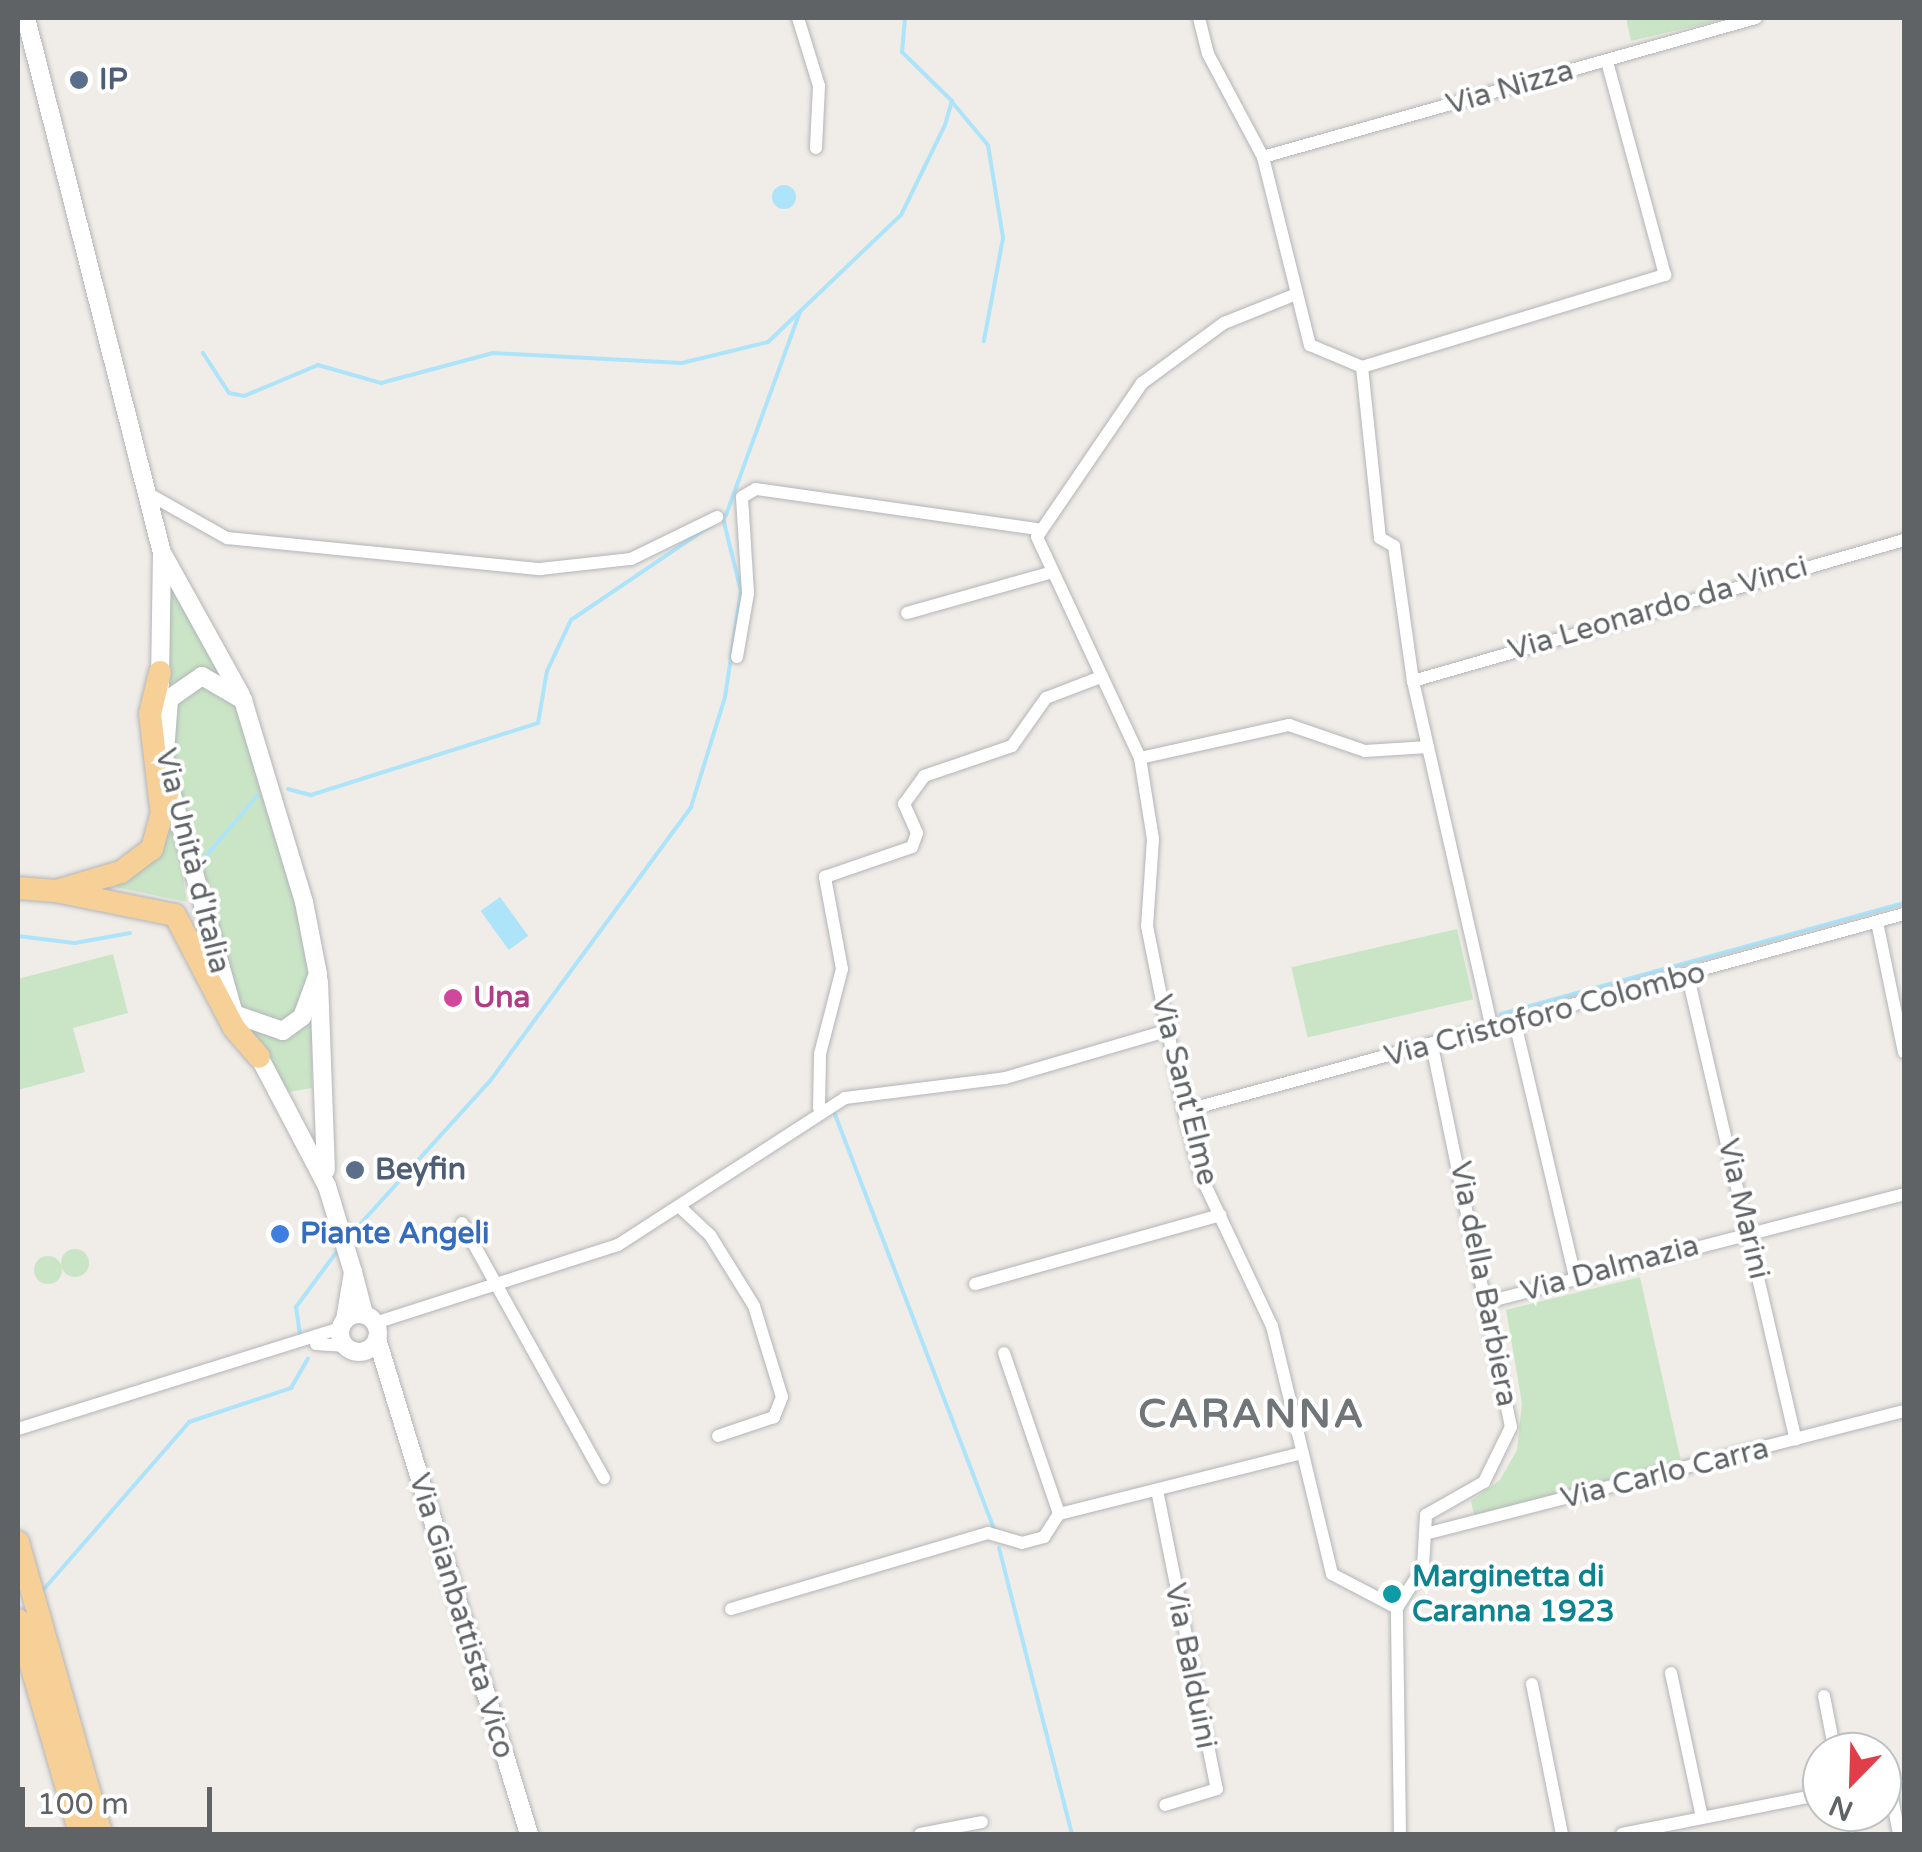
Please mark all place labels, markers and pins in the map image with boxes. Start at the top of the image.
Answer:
place label: IP [99,62,128,98]
marker: IP [68,69,90,91]
place label: Una [473,980,530,1016]
marker: Una [442,987,464,1009]
place label: Beyfin [375,1152,466,1188]
marker: Beyfin [344,1159,366,1181]
place label: Piante Angeli [300,1216,490,1252]
marker: Piante Angeli [269,1223,291,1245]
place label: Marginetta di Caranna 1923 [1412,1559,1615,1630]
marker: Marginetta di Caranna 1923 [1381,1583,1403,1605]

